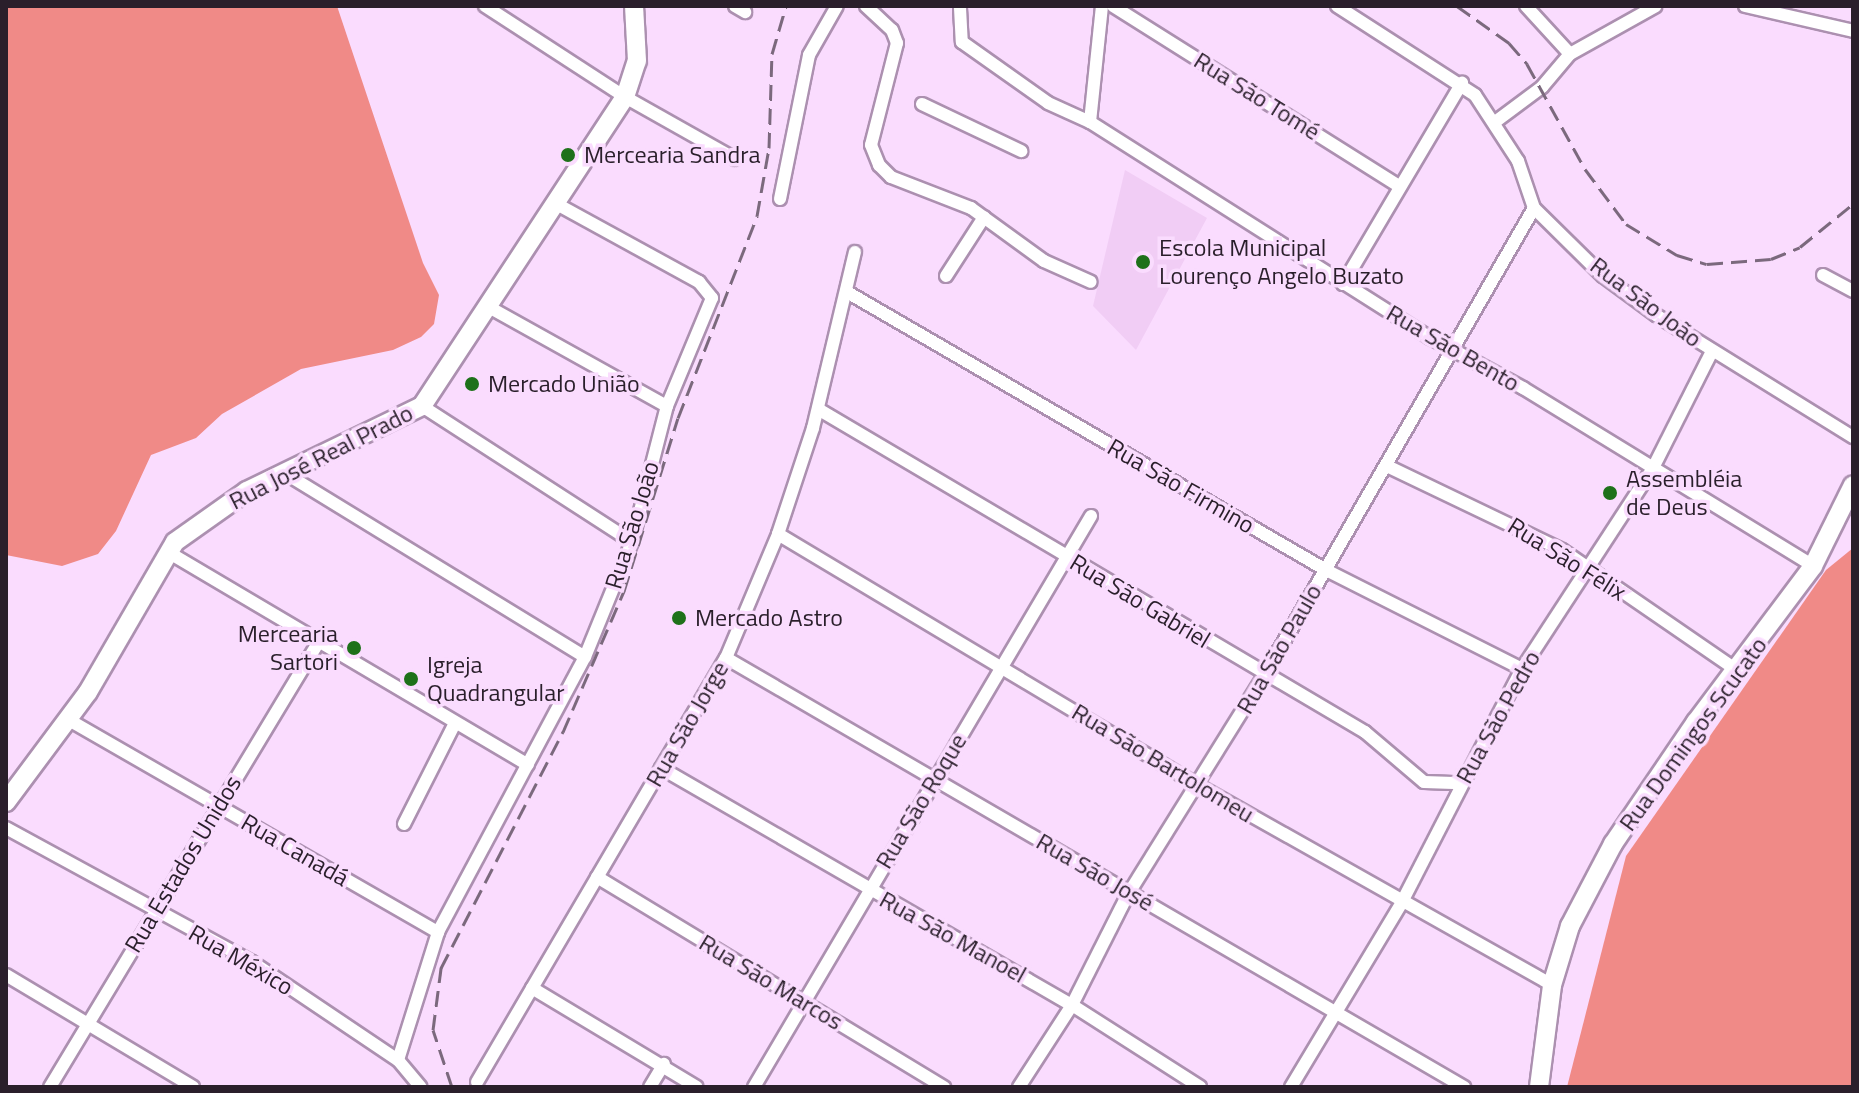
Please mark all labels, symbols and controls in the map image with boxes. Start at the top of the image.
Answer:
street label: Rua São Tomé [1189,46,1325,146]
place label: Mercearia Sandra [584,141,760,169]
marker: Mercearia Sandra [559,146,577,164]
place label: Escola Municipal Lourenço Angelo Buzato [1159,234,1404,290]
street label: Rua São João [1585,251,1707,353]
marker: Escola Municipal Lourenço Angelo Buzato [1134,253,1152,271]
street label: Rua São Bento [1381,298,1525,398]
place label: Mercado União [488,370,640,398]
marker: Mercado União [463,375,481,393]
street label: Rua José Real Prado [224,398,418,516]
street label: Rua São Firmino [1102,432,1260,540]
street label: Rua São João [599,458,665,592]
place label: Assembléia de Deus [1626,465,1742,521]
marker: Assembléia de Deus [1601,484,1619,502]
street label: Rua São Félix [1503,511,1631,607]
street label: Rua São Gabriel [1065,548,1215,654]
street label: Rua São Paulo [1230,579,1328,719]
place label: Mercado Astro [695,604,843,632]
marker: Mercado Astro [670,609,688,627]
place label: Mercearia Sartori [238,620,338,676]
street label: Rua Domingos Scucato [1613,632,1773,836]
marker: Mercearia Sartori [345,639,363,657]
street label: Rua São Pedro [1450,646,1546,788]
place label: Igreja Quadrangular [427,651,564,707]
street label: Rua São Jorge [640,656,734,792]
marker: Igreja Quadrangular [402,670,420,688]
street label: Rua São Bartolomeu [1067,697,1259,829]
street label: Rua São Roque [869,728,973,874]
street label: Rua Estados Unidos [119,770,247,958]
street label: Rua Canadá [236,808,354,892]
street label: Rua São José [1031,827,1159,917]
street label: Rua São Manoel [875,885,1031,989]
street label: Rua México [184,919,298,1001]
street label: Rua São Marcos [694,928,848,1036]

